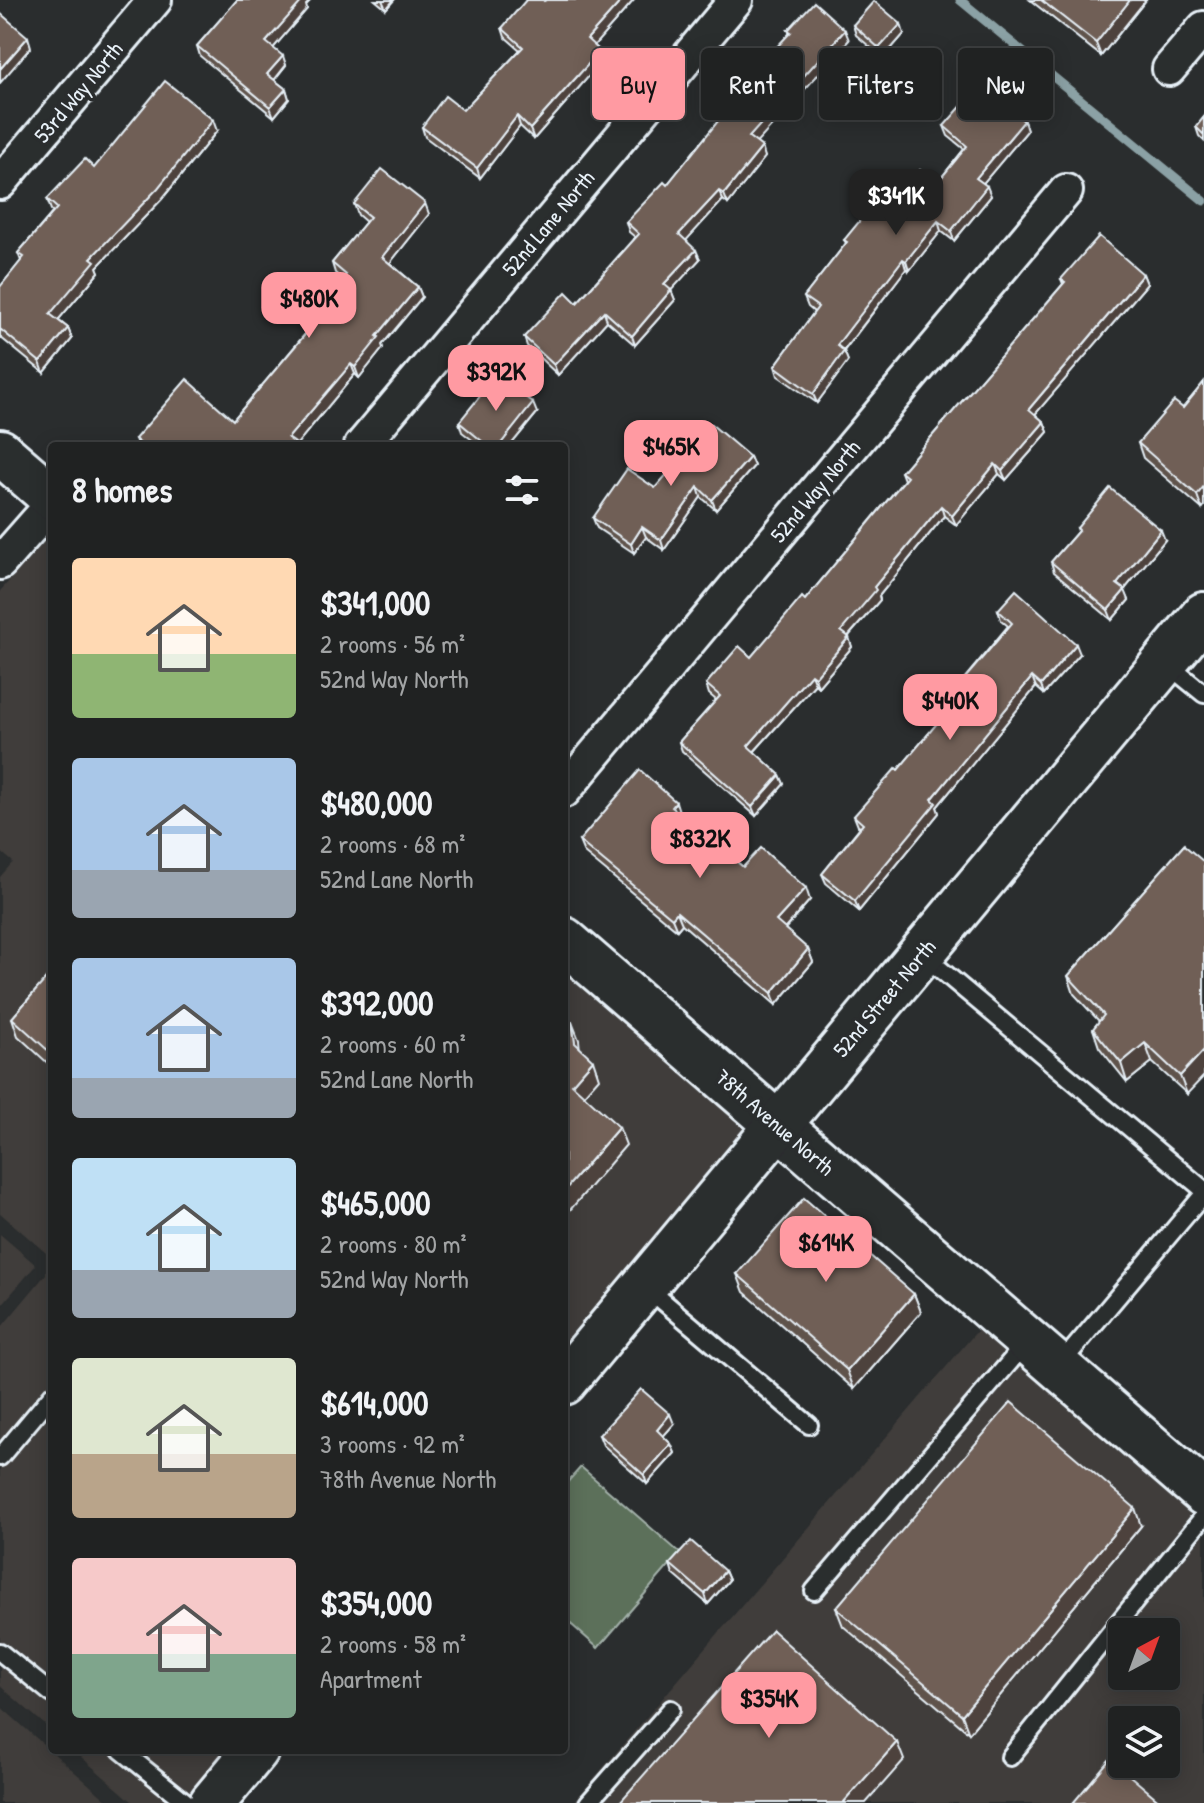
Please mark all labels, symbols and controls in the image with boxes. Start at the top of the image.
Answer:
street label: 53rd Way North [27,35,129,149]
chip: Buy [592,48,685,120]
chip: Rent [701,48,803,120]
chip: Filters [819,48,942,120]
chip: New [958,48,1053,120]
street label: 52nd Lane North [495,164,601,282]
pin: $341K [840,169,952,237]
text: $341K [867,177,925,212]
pin: $480K [253,272,365,340]
text: $480K [279,280,339,315]
pin: $392K [440,345,552,413]
text: $392K [466,353,526,388]
pin: $465K [615,420,727,488]
text: $465K [642,428,700,463]
street label: 52nd Way North [763,433,867,549]
text: 8 homes [72,467,172,513]
icon: filters [500,468,544,512]
text: $341,000 [320,580,430,626]
icon: home [136,590,232,686]
text: 2 rooms · 56 m² [320,626,465,661]
text: 52nd Way North [320,661,468,696]
pin: $440K [894,674,1006,742]
text: $440K [921,682,979,717]
text: $480,000 [320,780,433,826]
icon: home [136,790,232,886]
pin: $832K [644,812,756,880]
text: $832K [669,820,731,855]
text: 2 rooms · 68 m² [320,826,465,861]
text: 52nd Lane North [320,861,473,896]
street label: 52nd Street North [826,933,942,1063]
text: $392,000 [320,980,433,1026]
icon: home [136,990,232,1086]
text: 2 rooms · 60 m² [320,1026,466,1061]
text: 52nd Lane North [320,1061,473,1096]
street label: 78th Avenue North [709,1062,841,1182]
text: $465,000 [320,1180,431,1226]
icon: home [136,1190,232,1286]
pin: $614K [770,1216,882,1284]
text: $614K [798,1224,854,1259]
text: 2 rooms · 80 m² [320,1226,467,1261]
text: 52nd Way North [320,1261,468,1296]
text: $614,000 [320,1380,428,1426]
icon: home [136,1390,232,1486]
text: 3 rooms · 92 m² [320,1426,465,1461]
text: 78th Avenue North [320,1461,496,1496]
text: $354,000 [320,1580,432,1626]
icon: home [136,1590,232,1686]
north arrow [1108,1618,1180,1690]
map controls [1108,1618,1180,1778]
text: 2 rooms · 58 m² [320,1626,466,1661]
text: Apartment [320,1661,422,1696]
pin: $354K [713,1672,825,1740]
text: $354K [739,1680,799,1715]
button: layers [1108,1706,1180,1778]

